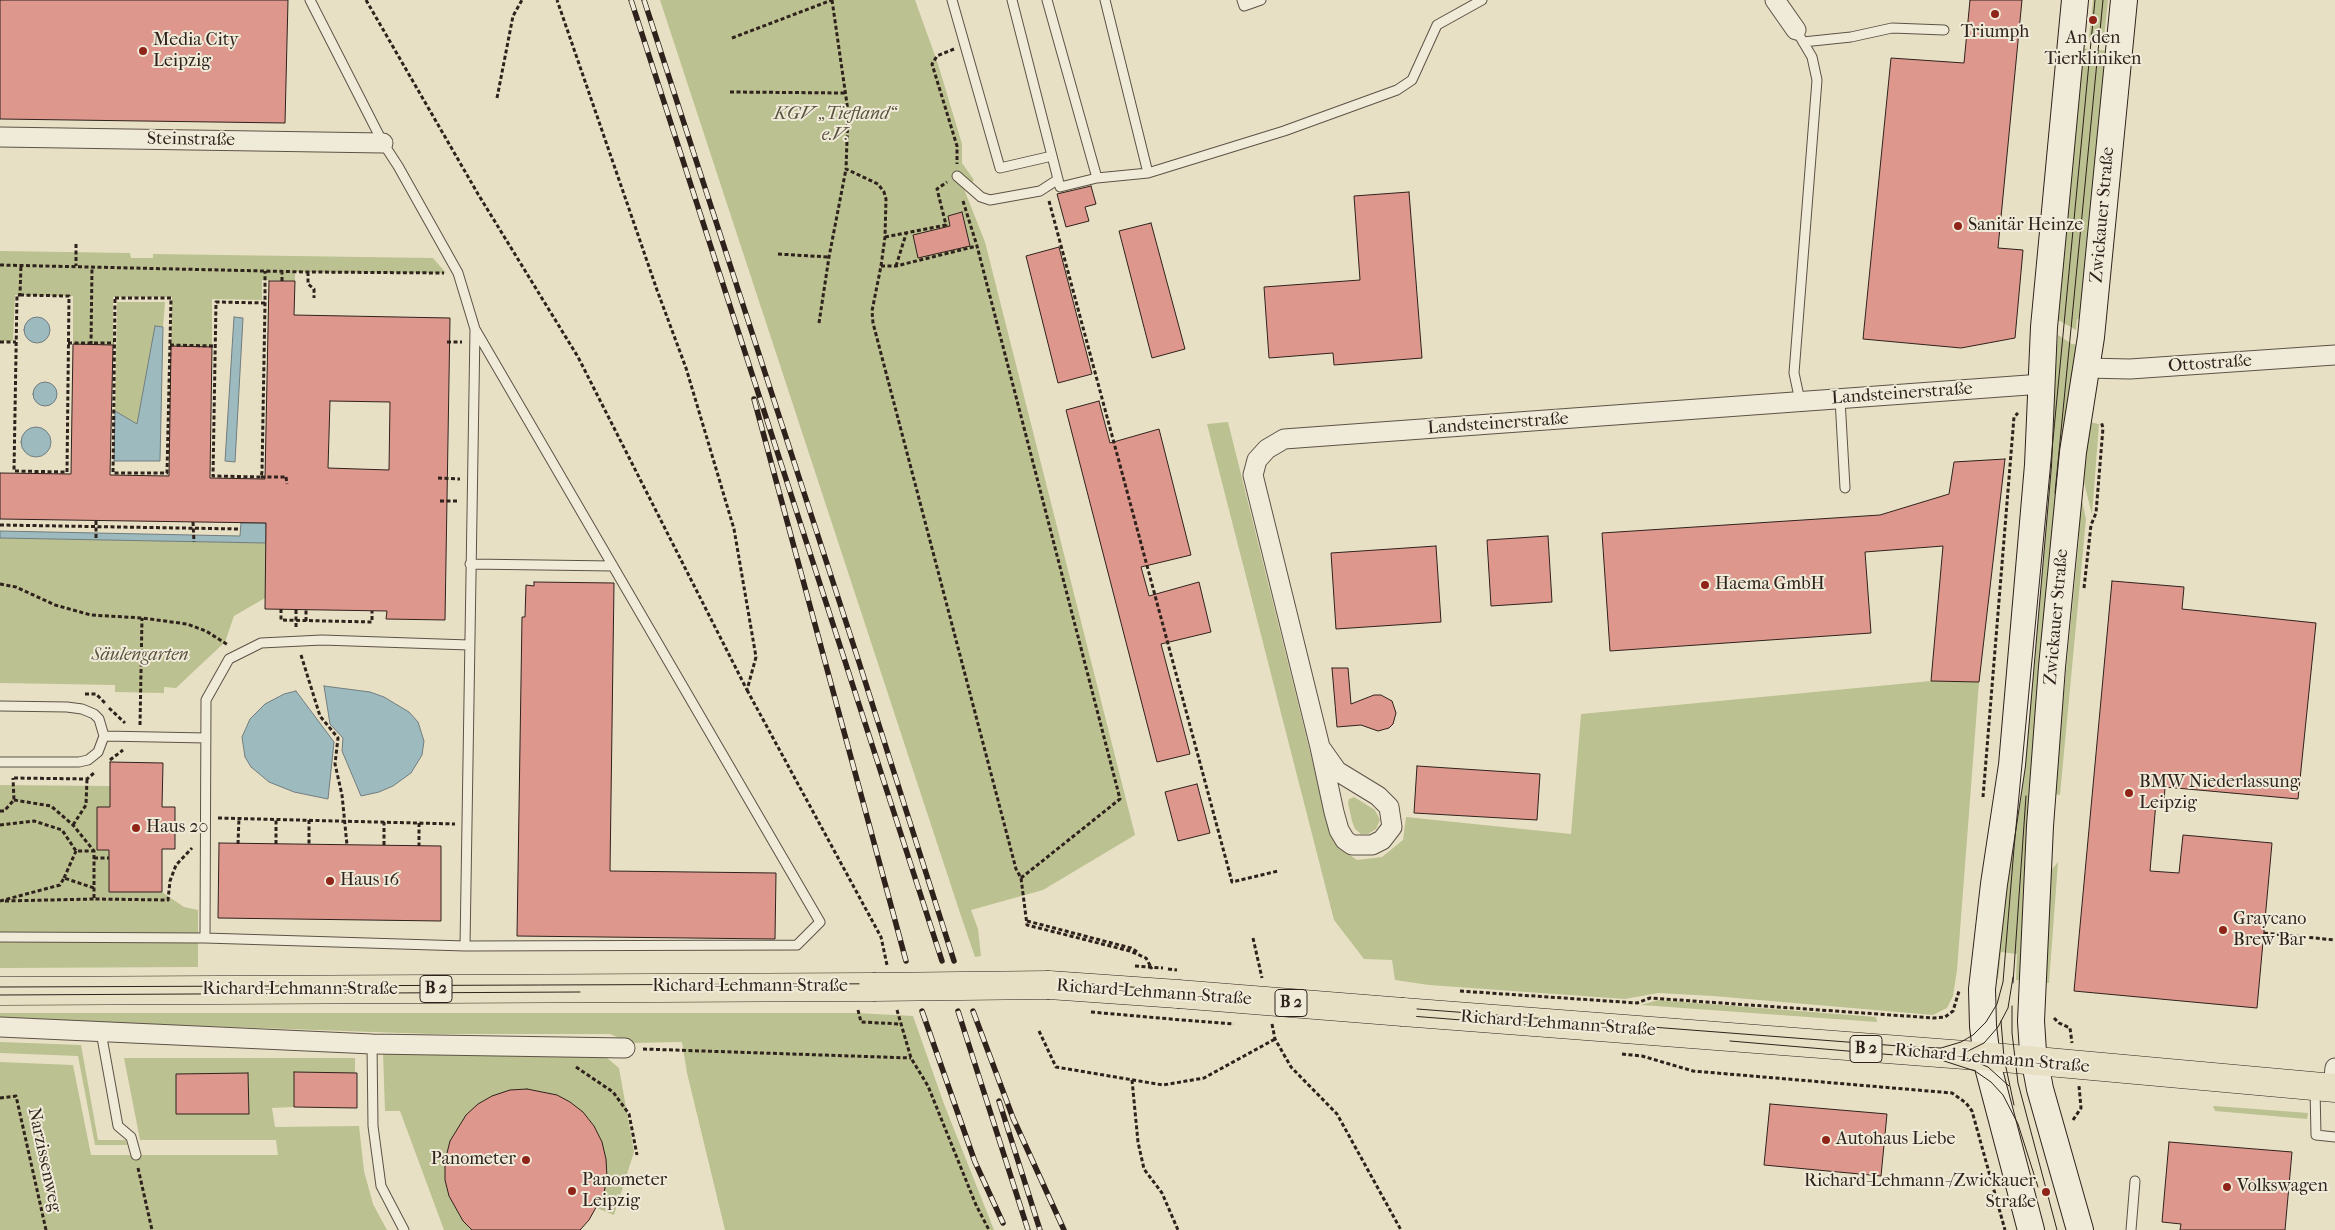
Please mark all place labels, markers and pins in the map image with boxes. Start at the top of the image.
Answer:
marker: Triumph [1989,8,2001,20]
marker: An den Tierkliniken [2087,14,2099,26]
place label: Triumph [1961,22,2029,44]
place label: An den Tierkliniken [2044,28,2142,70]
place label: Media City Leipzig [153,30,239,72]
marker: Media City Leipzig [137,45,149,57]
place label: Sanitär Heinze [1968,215,2083,237]
marker: Sanitär Heinze [1952,220,1964,232]
place label: Haema GmbH [1715,574,1825,596]
marker: Haema GmbH [1699,579,1711,591]
place label: BMW Niederlassung Leipzig [2139,772,2299,814]
marker: BMW Niederlassung Leipzig [2123,787,2135,799]
place label: Haus 20 [146,817,208,839]
marker: Haus 20 [130,822,142,834]
place label: Haus 16 [340,870,399,892]
marker: Haus 16 [324,875,336,887]
place label: Graycano Brew Bar [2233,909,2306,952]
marker: Graycano Brew Bar [2217,924,2229,936]
place label: Autohaus Liebe [1836,1129,1955,1151]
marker: Autohaus Liebe [1820,1134,1832,1146]
place label: Panometer [431,1149,516,1171]
marker: Panometer [520,1154,532,1166]
place label: Panometer Leipzig [582,1170,667,1212]
place label: Richard-Lehmann-/Zwickauer Straße [1804,1171,2036,1214]
place label: Volkswagen [2237,1176,2328,1198]
marker: Volkswagen [2221,1181,2233,1193]
marker: Panometer Leipzig [566,1185,578,1197]
marker: Richard-Lehmann-/Zwickauer Straße [2040,1186,2052,1198]

